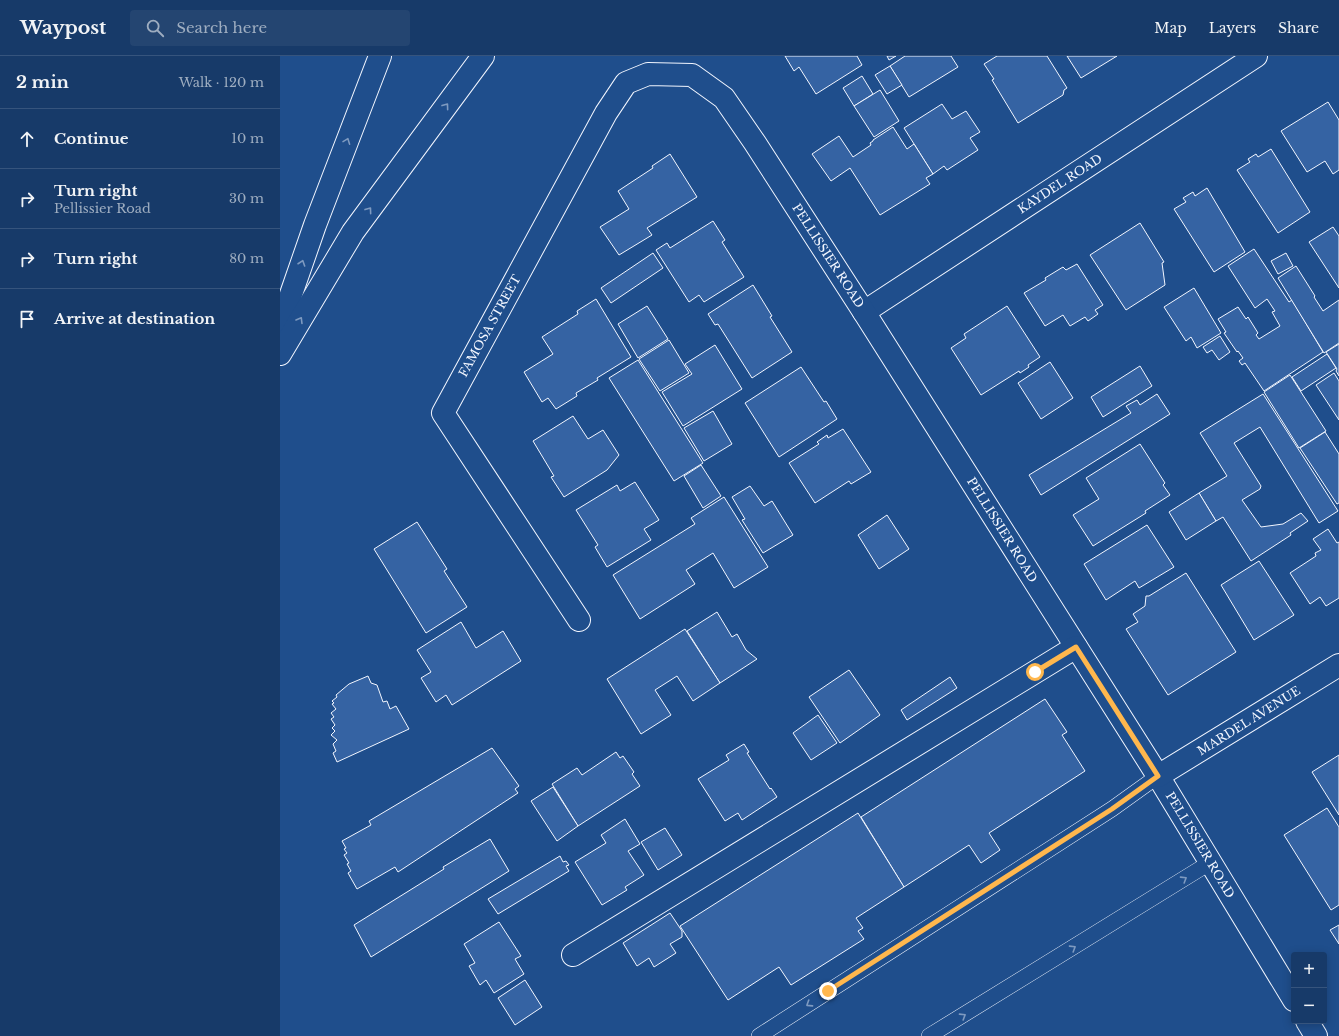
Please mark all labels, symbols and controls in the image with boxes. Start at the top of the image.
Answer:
search box [130,10,410,46]
text: Waypost [20,16,106,39]
icon: search [144,17,166,39]
text: Search here [176,18,267,37]
text: Map [1154,19,1187,37]
text: Layers [1209,19,1256,37]
text: Share [1278,19,1319,37]
text: 2 min [16,72,69,93]
text: Walk · 120 m [179,74,264,91]
one-way arrow [442,103,449,110]
icon: ahead [16,128,38,150]
text: Continue [54,129,129,148]
text: 10 m [231,130,264,147]
one-way arrow [343,138,351,145]
street label: KAYDEL ROAD [1015,151,1105,216]
text: Turn right [54,181,137,200]
icon: right [16,188,38,210]
text: 30 m [229,190,264,207]
text: Pellissier Road [54,200,151,217]
street label: PELLISSIER ROAD [789,201,868,311]
one-way arrow [364,208,371,215]
icon: right [16,248,38,270]
text: Turn right [54,249,137,268]
text: 80 m [229,250,264,267]
one-way arrow [297,259,305,266]
street label: FAMOSA STREET [455,272,524,379]
icon: arrive [16,308,38,330]
text: Arrive at destination [54,309,215,328]
one-way arrow [295,317,303,324]
street label: PELLISSIER ROAD [964,474,1041,585]
route start [1026,663,1044,681]
street label: MARDEL AVENUE [1194,683,1303,758]
street label: PELLISSIER ROAD [1163,789,1238,901]
one-way arrow [1180,877,1187,884]
one-way arrow [1069,945,1076,952]
map controls [1291,952,1327,1024]
button: + [1291,952,1327,988]
route end [819,982,837,1000]
button: − [1291,988,1327,1024]
one-way arrow [806,999,813,1006]
one-way arrow [959,1013,966,1020]

